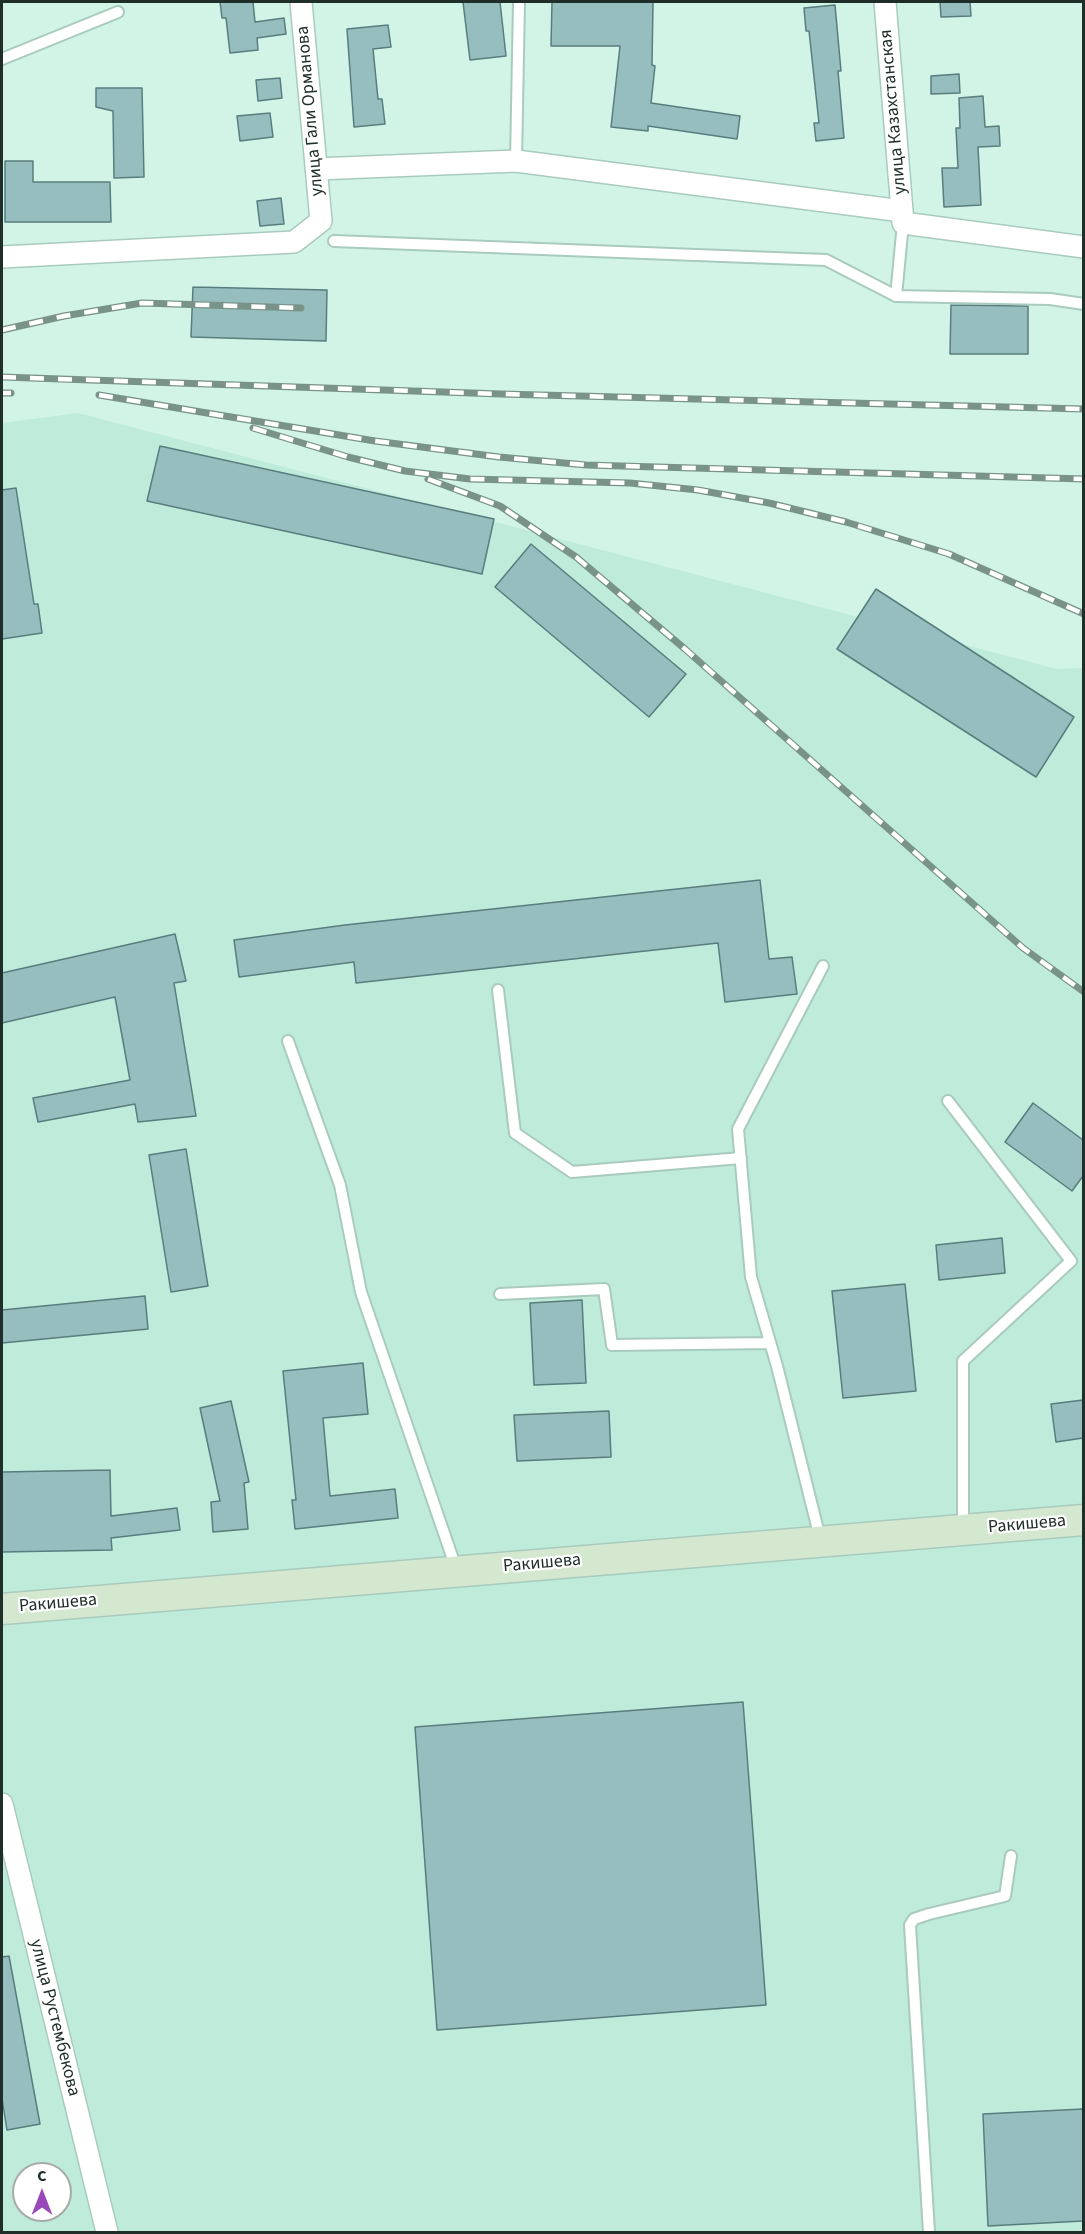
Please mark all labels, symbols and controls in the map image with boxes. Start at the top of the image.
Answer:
street label: улица Гали Орманова [293,25,329,197]
street label: улица Казахстанская [876,29,912,195]
street label: Ракишева [987,1511,1067,1539]
street label: Ракишева [502,1550,582,1578]
street label: Ракишева [18,1590,98,1618]
street label: улица Рустембекова [24,1937,84,2099]
north arrow [12,2162,72,2222]
text: С [37,2165,47,2187]

